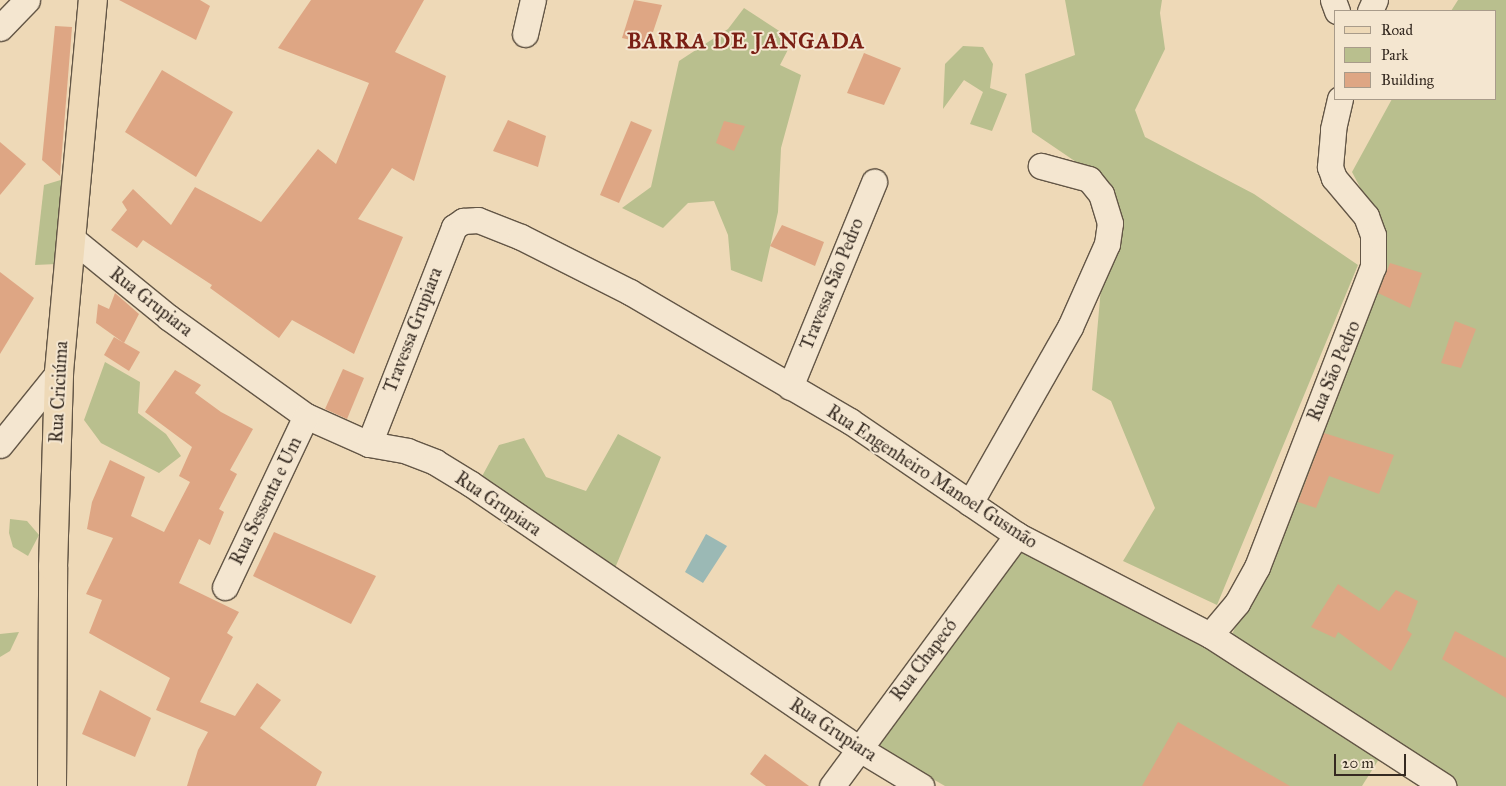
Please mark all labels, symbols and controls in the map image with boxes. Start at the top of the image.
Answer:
legend [1334,10,1496,100]
text: Road [1381,21,1413,39]
district label: BARRA DE JANGADA [625,28,867,54]
text: Park [1381,46,1408,64]
text: Building [1381,71,1434,89]
street label: Travessa São Pedro [796,215,868,353]
street label: Rua Grupiara [105,263,197,341]
street label: Travessa Grupiara [379,264,447,396]
street label: Rua São Pedro [1303,318,1365,424]
street label: Rua Criciúma [46,340,72,444]
street label: Rua Engenheiro Manoel Gusmão [823,401,1041,553]
street label: Rua Sessenta e Um [226,433,306,569]
street label: Rua Grupiara [451,467,545,541]
street label: Rua Chapecó [886,615,962,705]
street label: Rua Grupiara [786,694,880,766]
scale bar [1336,744,1408,776]
text: 20 m [1342,754,1374,772]

